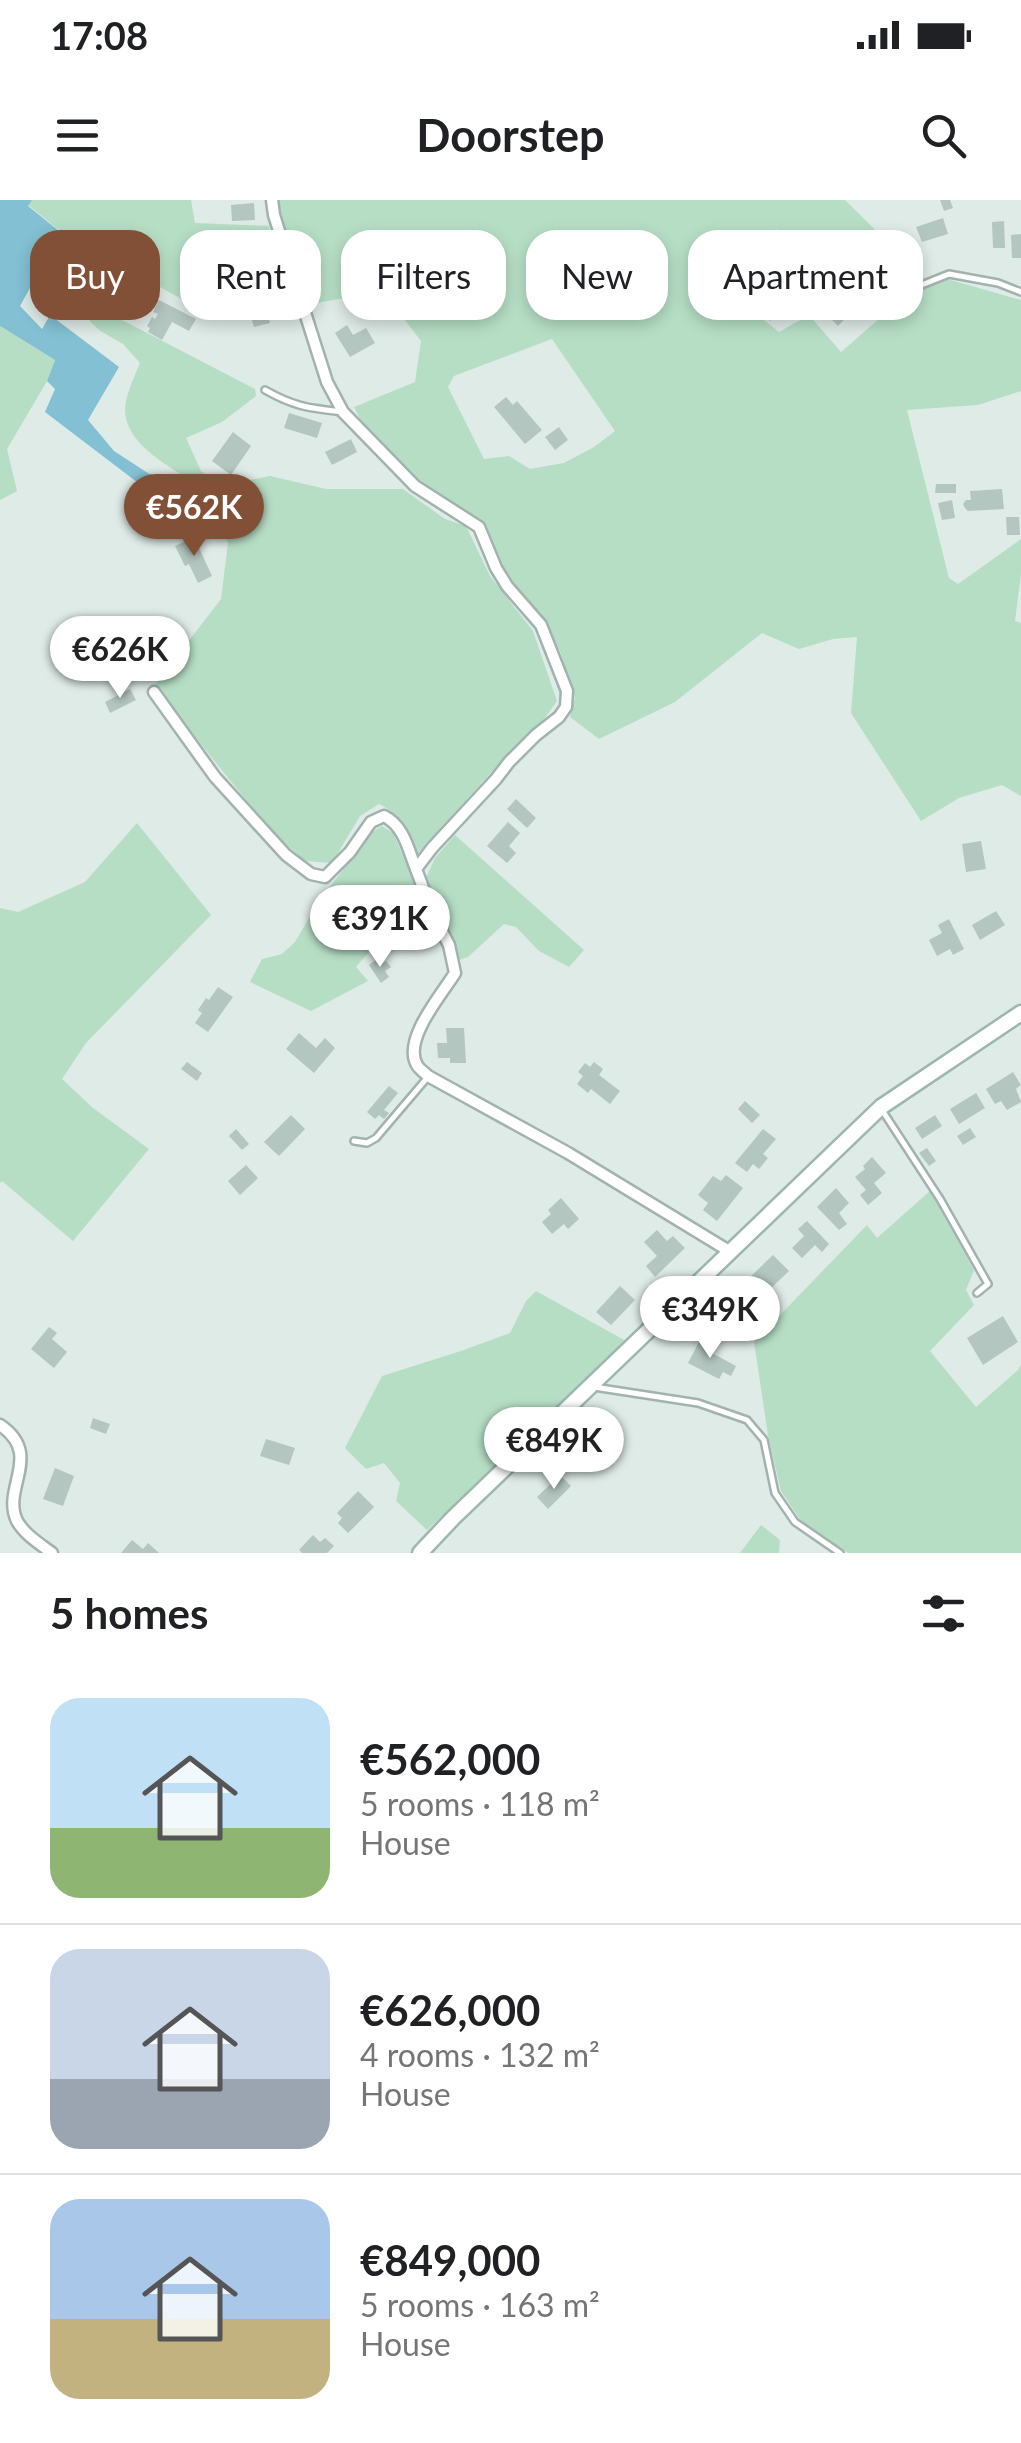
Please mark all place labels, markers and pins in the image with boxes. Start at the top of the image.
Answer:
pin: €562K [124,474,264,559]
pin: €626K [50,616,190,701]
pin: €391K [310,885,450,970]
pin: €349K [640,1276,780,1361]
pin: €849K [484,1407,624,1492]

